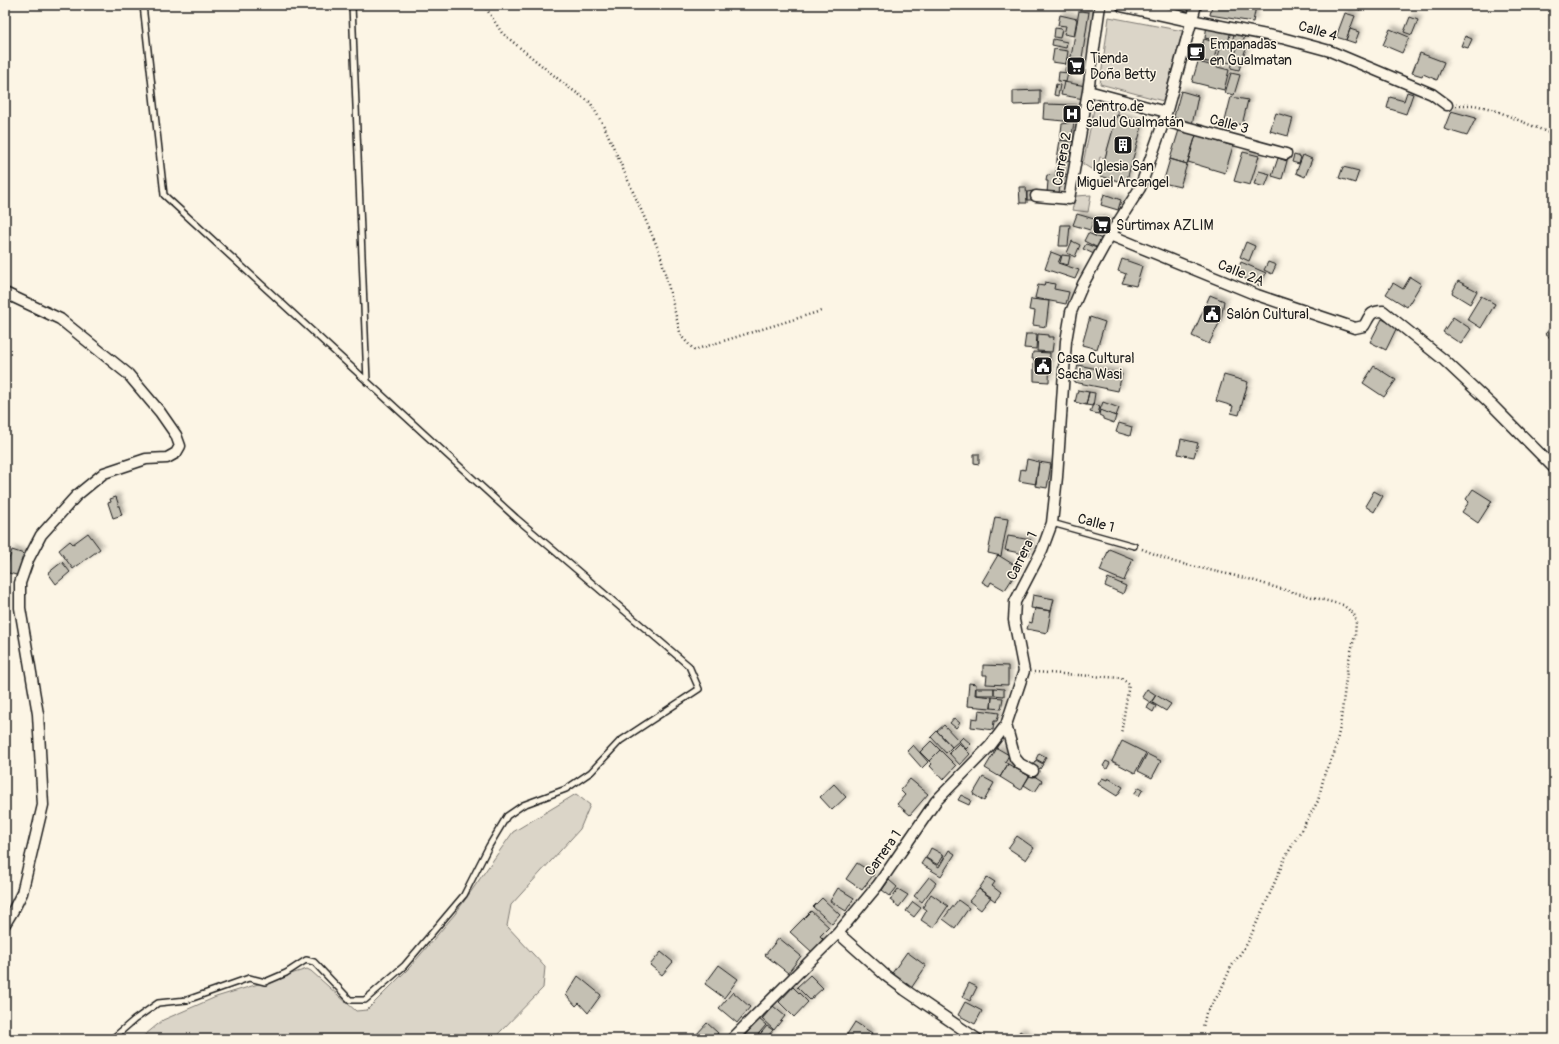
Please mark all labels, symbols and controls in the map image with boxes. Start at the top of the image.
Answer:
street label: Calle 4 [1296,17,1340,45]
place label: Empanadas en Gualmatan [1210,36,1292,69]
cafe icon: Empanadas en Gualmatan [1185,41,1207,63]
place label: Tienda Doña Betty [1090,50,1156,83]
supermarket icon: Tienda Doña Betty [1065,55,1087,77]
place label: Centro de salud Gualmatán [1086,98,1184,131]
hospital icon: Centro de salud Gualmatán [1061,103,1083,125]
street label: Calle 3 [1208,111,1250,137]
street label: Carrera 2 [1049,131,1075,187]
building icon: Iglesia San Miguel Arcangel [1112,134,1134,156]
place label: Iglesia San Miguel Arcangel [1077,158,1169,191]
supermarket icon: Surtimax AZLIM [1091,214,1113,236]
place label: Surtimax AZLIM [1116,217,1214,234]
street label: Calle 2A [1215,256,1267,290]
public building icon: Salón Cultural [1201,303,1223,325]
place label: Salón Cultural [1226,306,1309,323]
place label: Casa Cultural Sacha Wasi [1057,350,1135,383]
public building icon: Casa Cultural Sacha Wasi [1032,355,1054,377]
street label: Calle 1 [1076,510,1116,536]
street label: Carrera 1 [1003,529,1041,583]
street label: Carrera 1 [861,827,905,879]

